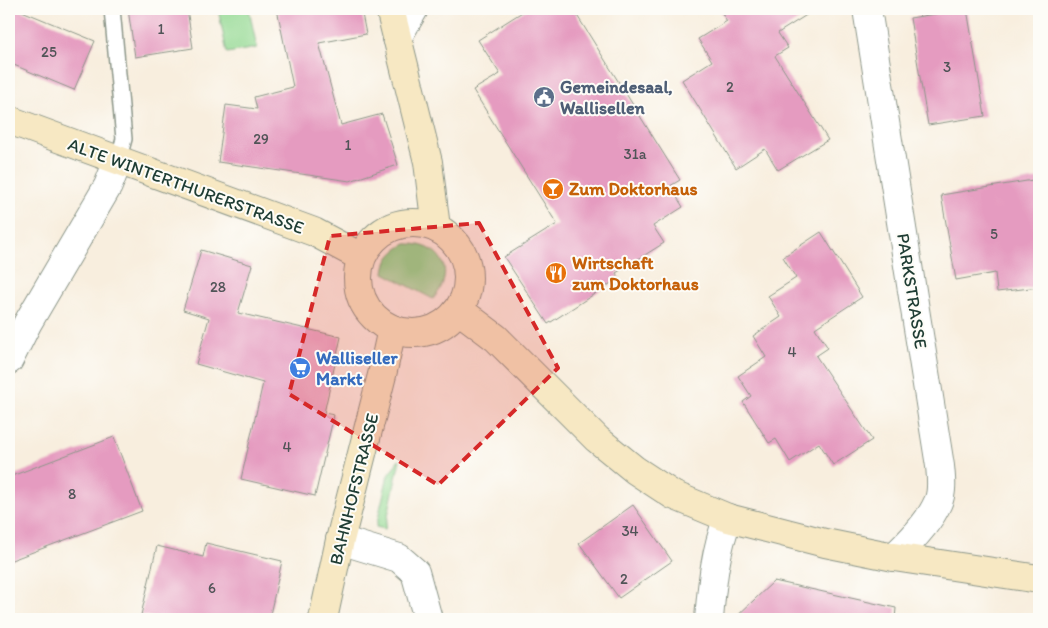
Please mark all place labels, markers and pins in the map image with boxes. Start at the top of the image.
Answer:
place label: Gemeindesaal, Wallisellen [560,76,673,119]
public building icon: Gemeindesaal, Wallisellen [532,85,556,109]
bar icon: Zum Doktorhaus [541,177,565,201]
place label: Zum Doktorhaus [569,178,698,200]
place label: Wirtschaft zum Doktorhaus [572,252,699,295]
restaurant icon: Wirtschaft zum Doktorhaus [544,261,568,285]
place label: Walliseller Markt [316,347,398,390]
supermarket icon: Walliseller Markt [288,356,312,380]

